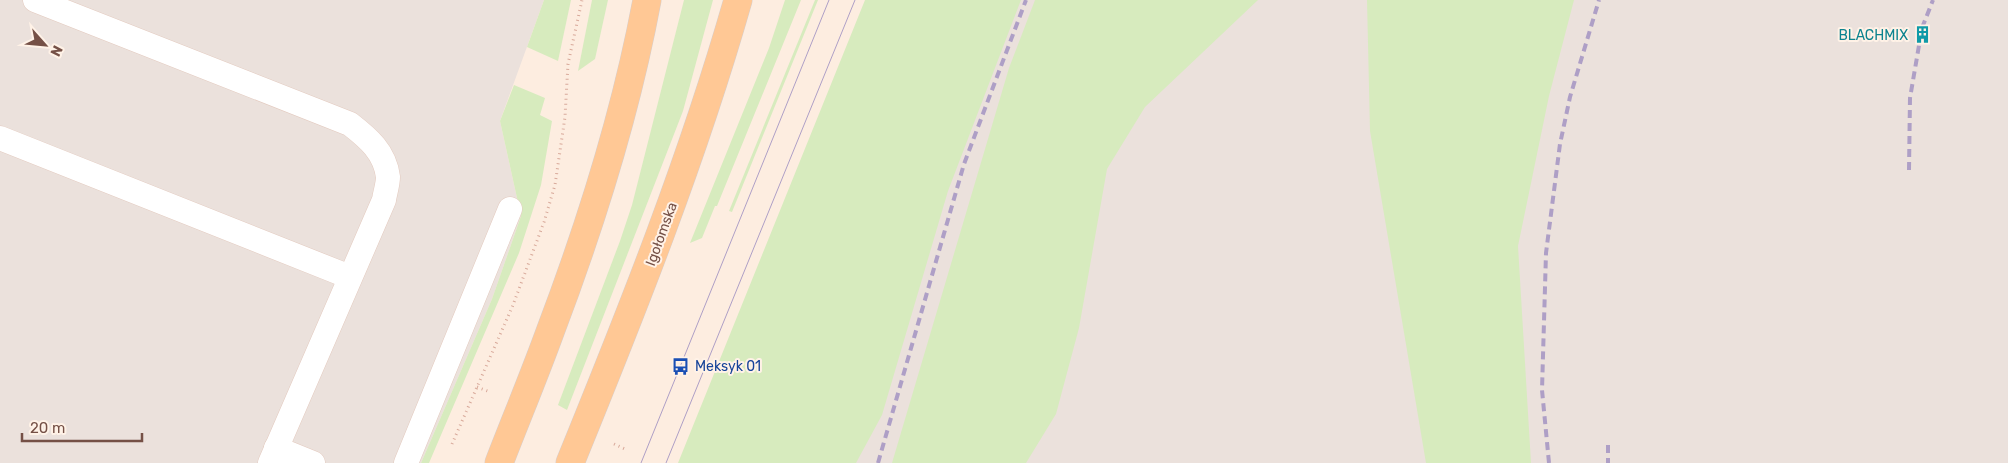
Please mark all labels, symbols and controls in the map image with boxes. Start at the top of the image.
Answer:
north arrow [20,20,70,70]
building icon: BLACHMIX [1912,25,1932,45]
place label: BLACHMIX [1838,27,1908,44]
text: N [46,42,66,59]
street label: Igołomska [642,200,681,268]
bus stop icon: Meksyk 01 [671,356,691,376]
place label: Meksyk 01 [695,358,761,375]
scale bar [22,410,142,442]
text: 20 m [30,419,65,437]

